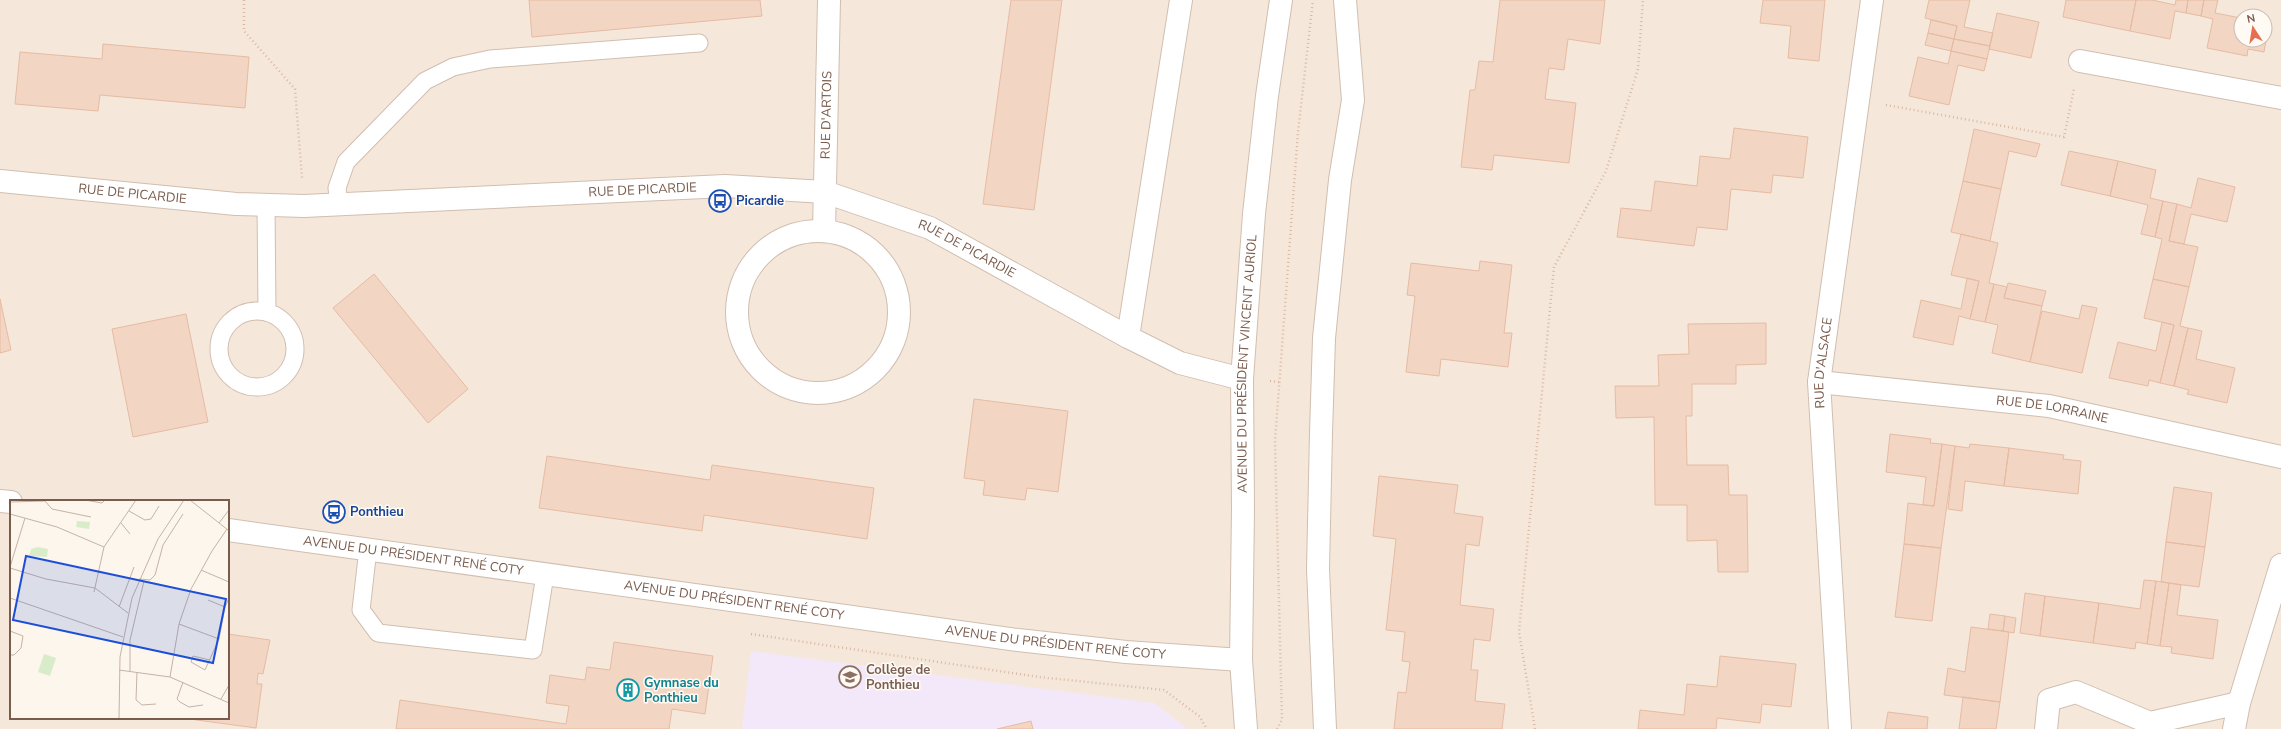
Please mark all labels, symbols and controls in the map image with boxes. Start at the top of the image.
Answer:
north arrow [2233,8,2273,48]
text: N [2245,11,2257,27]
street label: RUE D'ARTOIS [817,71,836,159]
street label: RUE DE PICARDIE [588,178,697,201]
street label: RUE DE PICARDIE [77,180,187,208]
bus stop icon: Picardie [707,188,733,214]
place label: Picardie [736,192,784,210]
street label: RUE DE PICARDIE [916,216,1019,282]
street label: AVENUE DU PRÉSIDENT VINCENT AURIOL [1232,234,1261,493]
street label: RUE D'ALSACE [1810,316,1837,409]
street label: RUE DE LORRAINE [1995,392,2110,428]
bus stop icon: Ponthieu [321,499,347,525]
inset map [10,500,229,719]
place label: Ponthieu [350,503,404,521]
street label: AVENUE DU PRÉSIDENT RENÉ COTY [302,532,525,580]
street label: AVENUE DU PRÉSIDENT RENÉ COTY [623,576,846,625]
street label: AVENUE DU PRÉSIDENT RENÉ COTY [944,621,1167,664]
place label: Collège de Ponthieu [866,661,930,694]
school or university icon: Collège de Ponthieu [837,664,863,690]
place label: Gymnase du Ponthieu [644,674,719,707]
building icon: Gymnase du Ponthieu [615,677,641,703]

